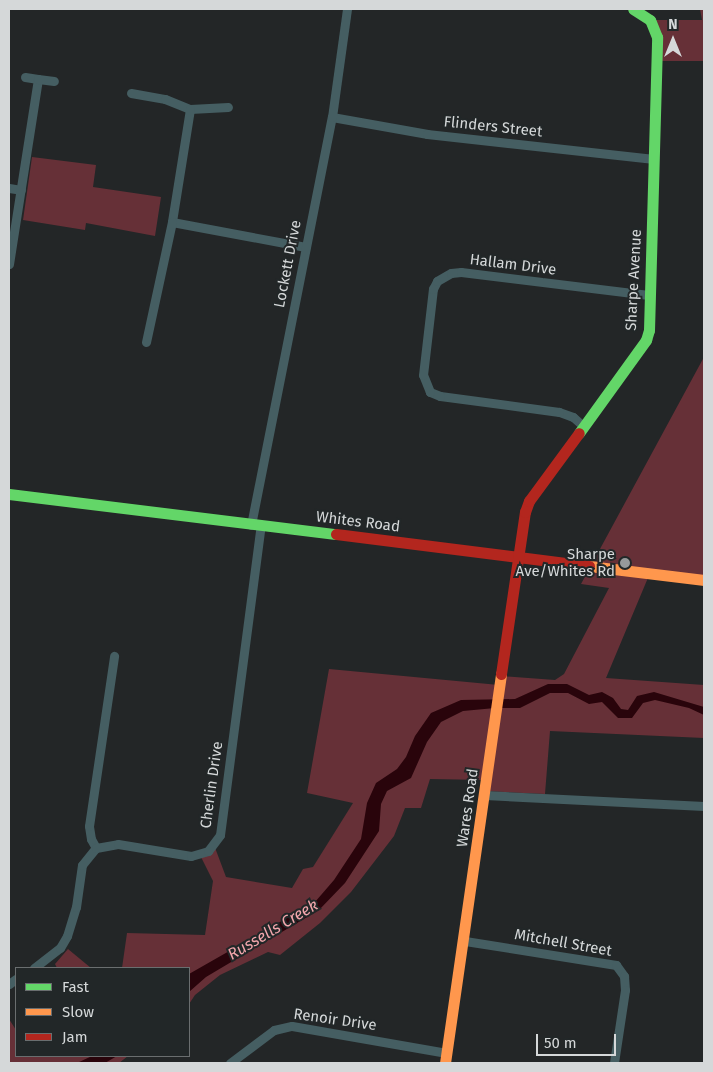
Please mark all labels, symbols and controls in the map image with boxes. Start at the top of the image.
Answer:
north arrow [648,15,698,65]
text: N [668,16,678,33]
street label: Flinders Street [443,113,543,141]
street label: Lockett Drive [271,219,305,309]
street label: Sharpe Avenue [622,229,646,331]
street label: Hallam Drive [469,251,557,279]
street label: Whites Road [315,508,401,536]
place label: Sharpe Ave/Whites Rd [516,545,615,580]
marker: Sharpe Ave/Whites Rd [619,557,631,569]
street label: Cherlin Drive [197,740,227,830]
street label: Wares Road [454,768,482,848]
water label: Russells Creek [224,896,322,964]
street label: Mitchell Street [513,926,613,960]
legend [15,967,190,1057]
text: Fast [62,978,89,996]
text: Slow [62,1003,94,1021]
street label: Renoir Drive [292,1005,378,1035]
scale bar [538,1024,618,1056]
text: Jam [62,1028,88,1046]
text: 50 m [544,1034,577,1052]

